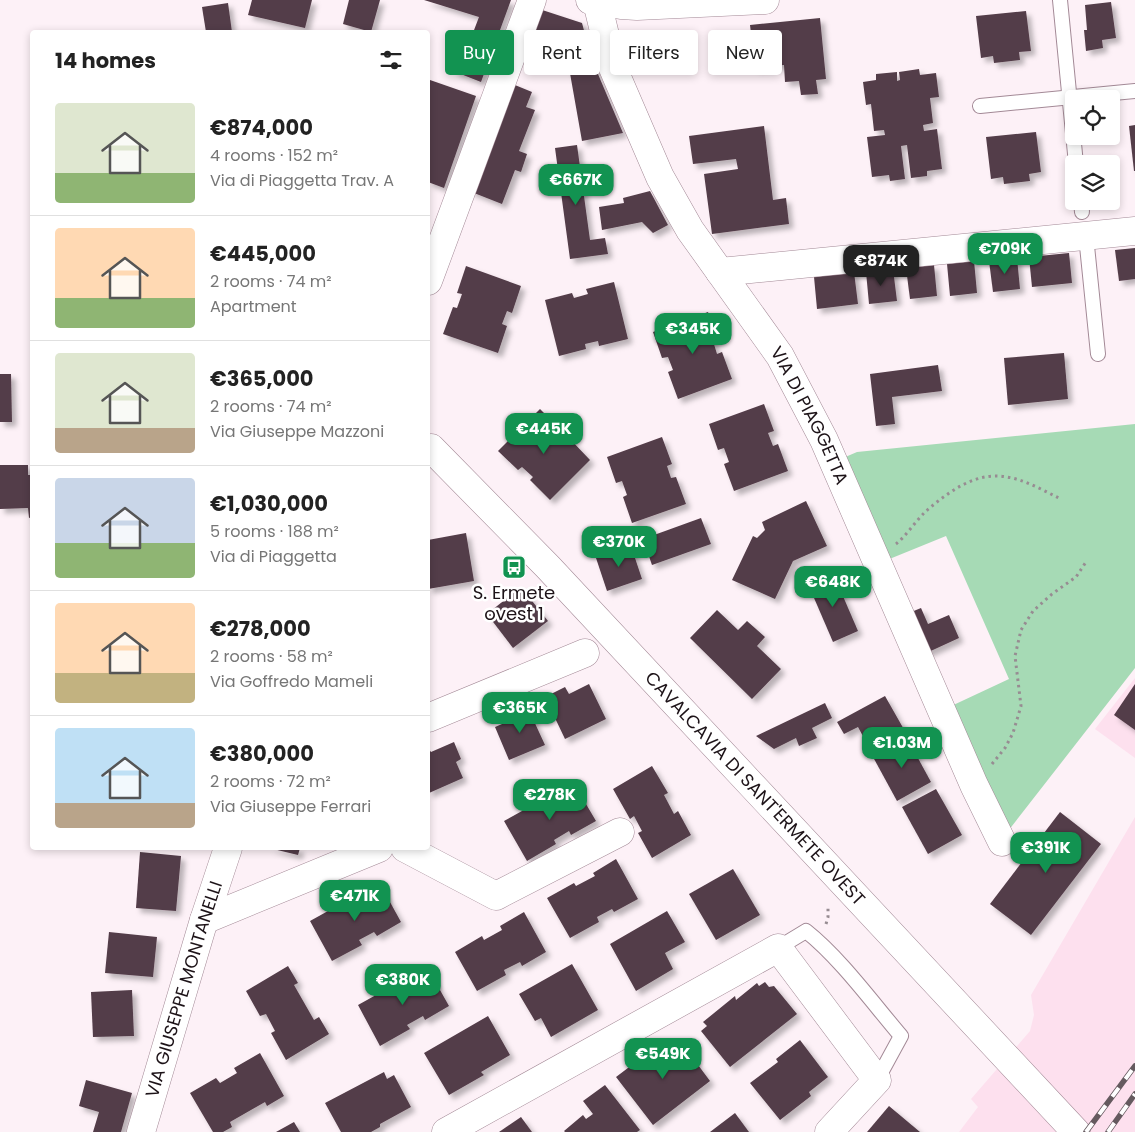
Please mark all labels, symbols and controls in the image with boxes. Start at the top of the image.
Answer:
chip: Buy [445,30,514,75]
chip: Rent [524,30,600,75]
chip: Filters [610,30,698,75]
chip: New [708,30,782,75]
text: 14 homes [55,46,156,75]
icon: filters [377,46,405,74]
map controls [1065,90,1120,210]
button: locate [1065,90,1120,145]
text: €874,000 [210,113,313,142]
icon: home [95,123,155,183]
text: 4 rooms · 152 m² [210,144,338,167]
button: layers [1065,155,1120,210]
pin: €667K [541,164,611,206]
text: €667K [550,168,602,191]
text: Via di Piaggetta Trav. A [210,169,394,192]
pin: €709K [970,232,1040,275]
text: €709K [979,237,1031,260]
text: €445,000 [210,239,316,268]
pin: €874K [846,244,916,287]
icon: home [95,248,155,308]
text: €874K [854,249,908,272]
text: 2 rooms · 74 m² [210,270,332,293]
text: Apartment [210,295,297,318]
pin: €345K [658,312,728,355]
text: €345K [666,317,720,340]
street label: VIA DI PIAGGETTA [765,341,855,488]
text: €365,000 [210,364,314,393]
icon: home [95,373,155,433]
text: 2 rooms · 74 m² [210,395,332,418]
pin: €445K [509,412,579,455]
text: €445K [516,417,572,440]
text: Via Giuseppe Mazzoni [210,420,384,443]
text: €1,030,000 [210,489,328,518]
icon: home [95,498,155,558]
text: 5 rooms · 188 m² [210,520,339,543]
pin: €370K [584,526,654,568]
text: €370K [593,530,645,553]
text: Via di Piaggetta [210,545,337,568]
bus stop icon: S. Ermete ovest 1 [501,554,527,580]
pin: €648K [798,566,868,608]
text: €648K [805,570,861,593]
place label: S. Ermete ovest 1 [473,580,555,626]
text: €278,000 [210,614,311,643]
icon: home [95,623,155,683]
text: 2 rooms · 58 m² [210,645,333,668]
street label: CAVALCAVIA DI SANT'ERMETE OVEST [640,665,871,911]
text: Via Goffredo Mameli [210,670,373,693]
pin: €365K [485,692,555,734]
text: €365K [493,696,547,719]
pin: €1.03M [861,726,943,769]
text: €1.03M [873,731,931,754]
text: €380,000 [210,739,314,768]
icon: home [95,748,155,808]
text: 2 rooms · 72 m² [210,770,331,793]
pin: €278K [515,778,585,821]
text: €278K [524,783,576,806]
text: Via Giuseppe Ferrari [210,795,371,818]
pin: €391K [1011,832,1081,874]
text: €391K [1021,836,1071,859]
street label: VIA GIUSEPPE MONTANELLI [139,878,228,1100]
pin: €471K [320,880,390,922]
text: €471K [330,884,380,907]
pin: €380K [368,964,438,1006]
text: €380K [376,968,430,991]
pin: €549K [628,1038,698,1080]
text: €549K [636,1042,690,1065]

